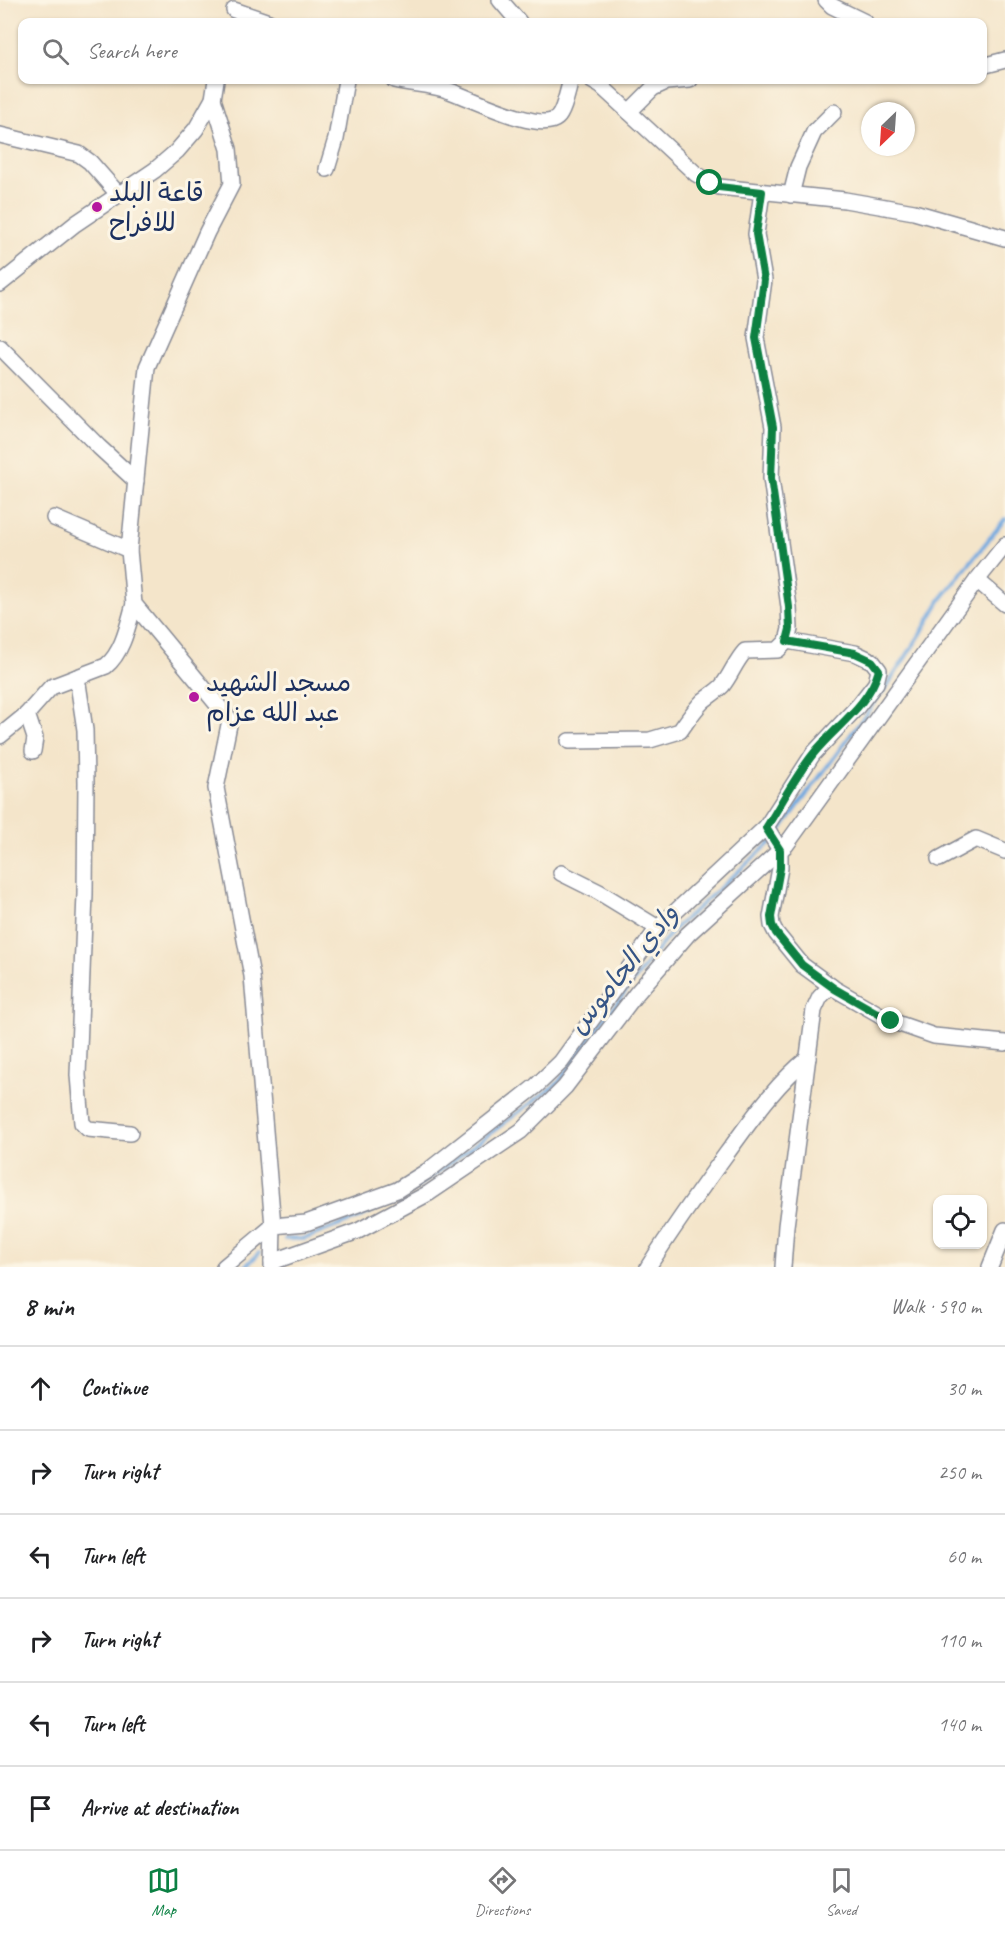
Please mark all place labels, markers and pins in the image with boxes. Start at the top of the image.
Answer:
place label: قاعة البلد للافراح [109,176,204,240]
marker: قاعة البلد للافراح [90,200,104,214]
place label: مسجد الشهيد عبد الله عزام [206,666,351,732]
marker: مسجد الشهيد عبد الله عزام [187,690,201,704]

